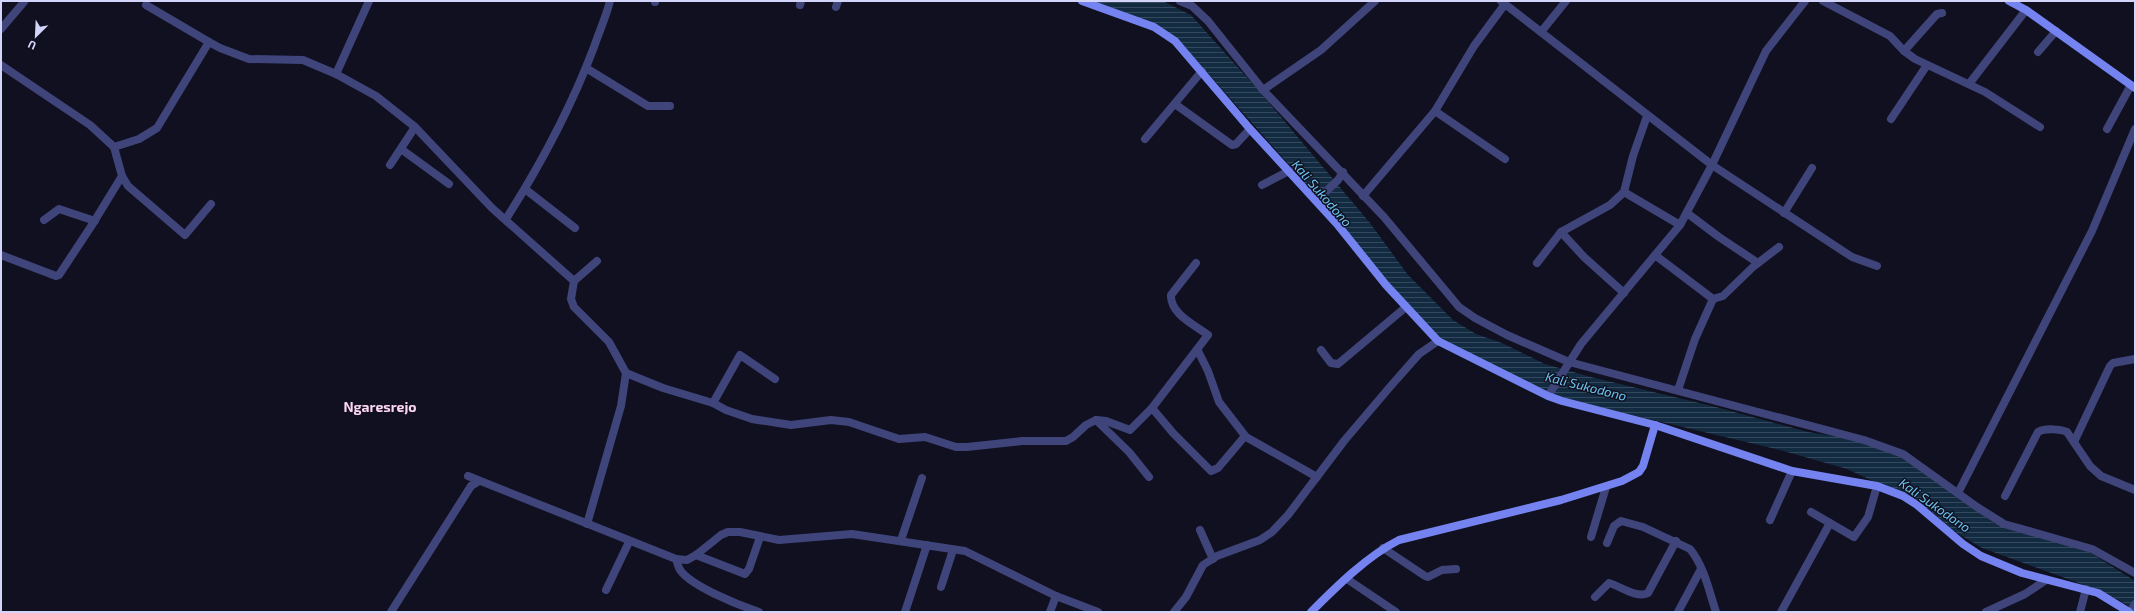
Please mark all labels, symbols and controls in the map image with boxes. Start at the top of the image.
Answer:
north arrow [16,16,56,56]
text: U [26,38,38,53]
water label: Kali Sukodono [1289,156,1355,230]
water label: Kali Sukodono [1544,368,1628,404]
district label: Ngaresrejo [343,398,417,415]
water label: Kali Sukodono [1896,475,1974,535]

